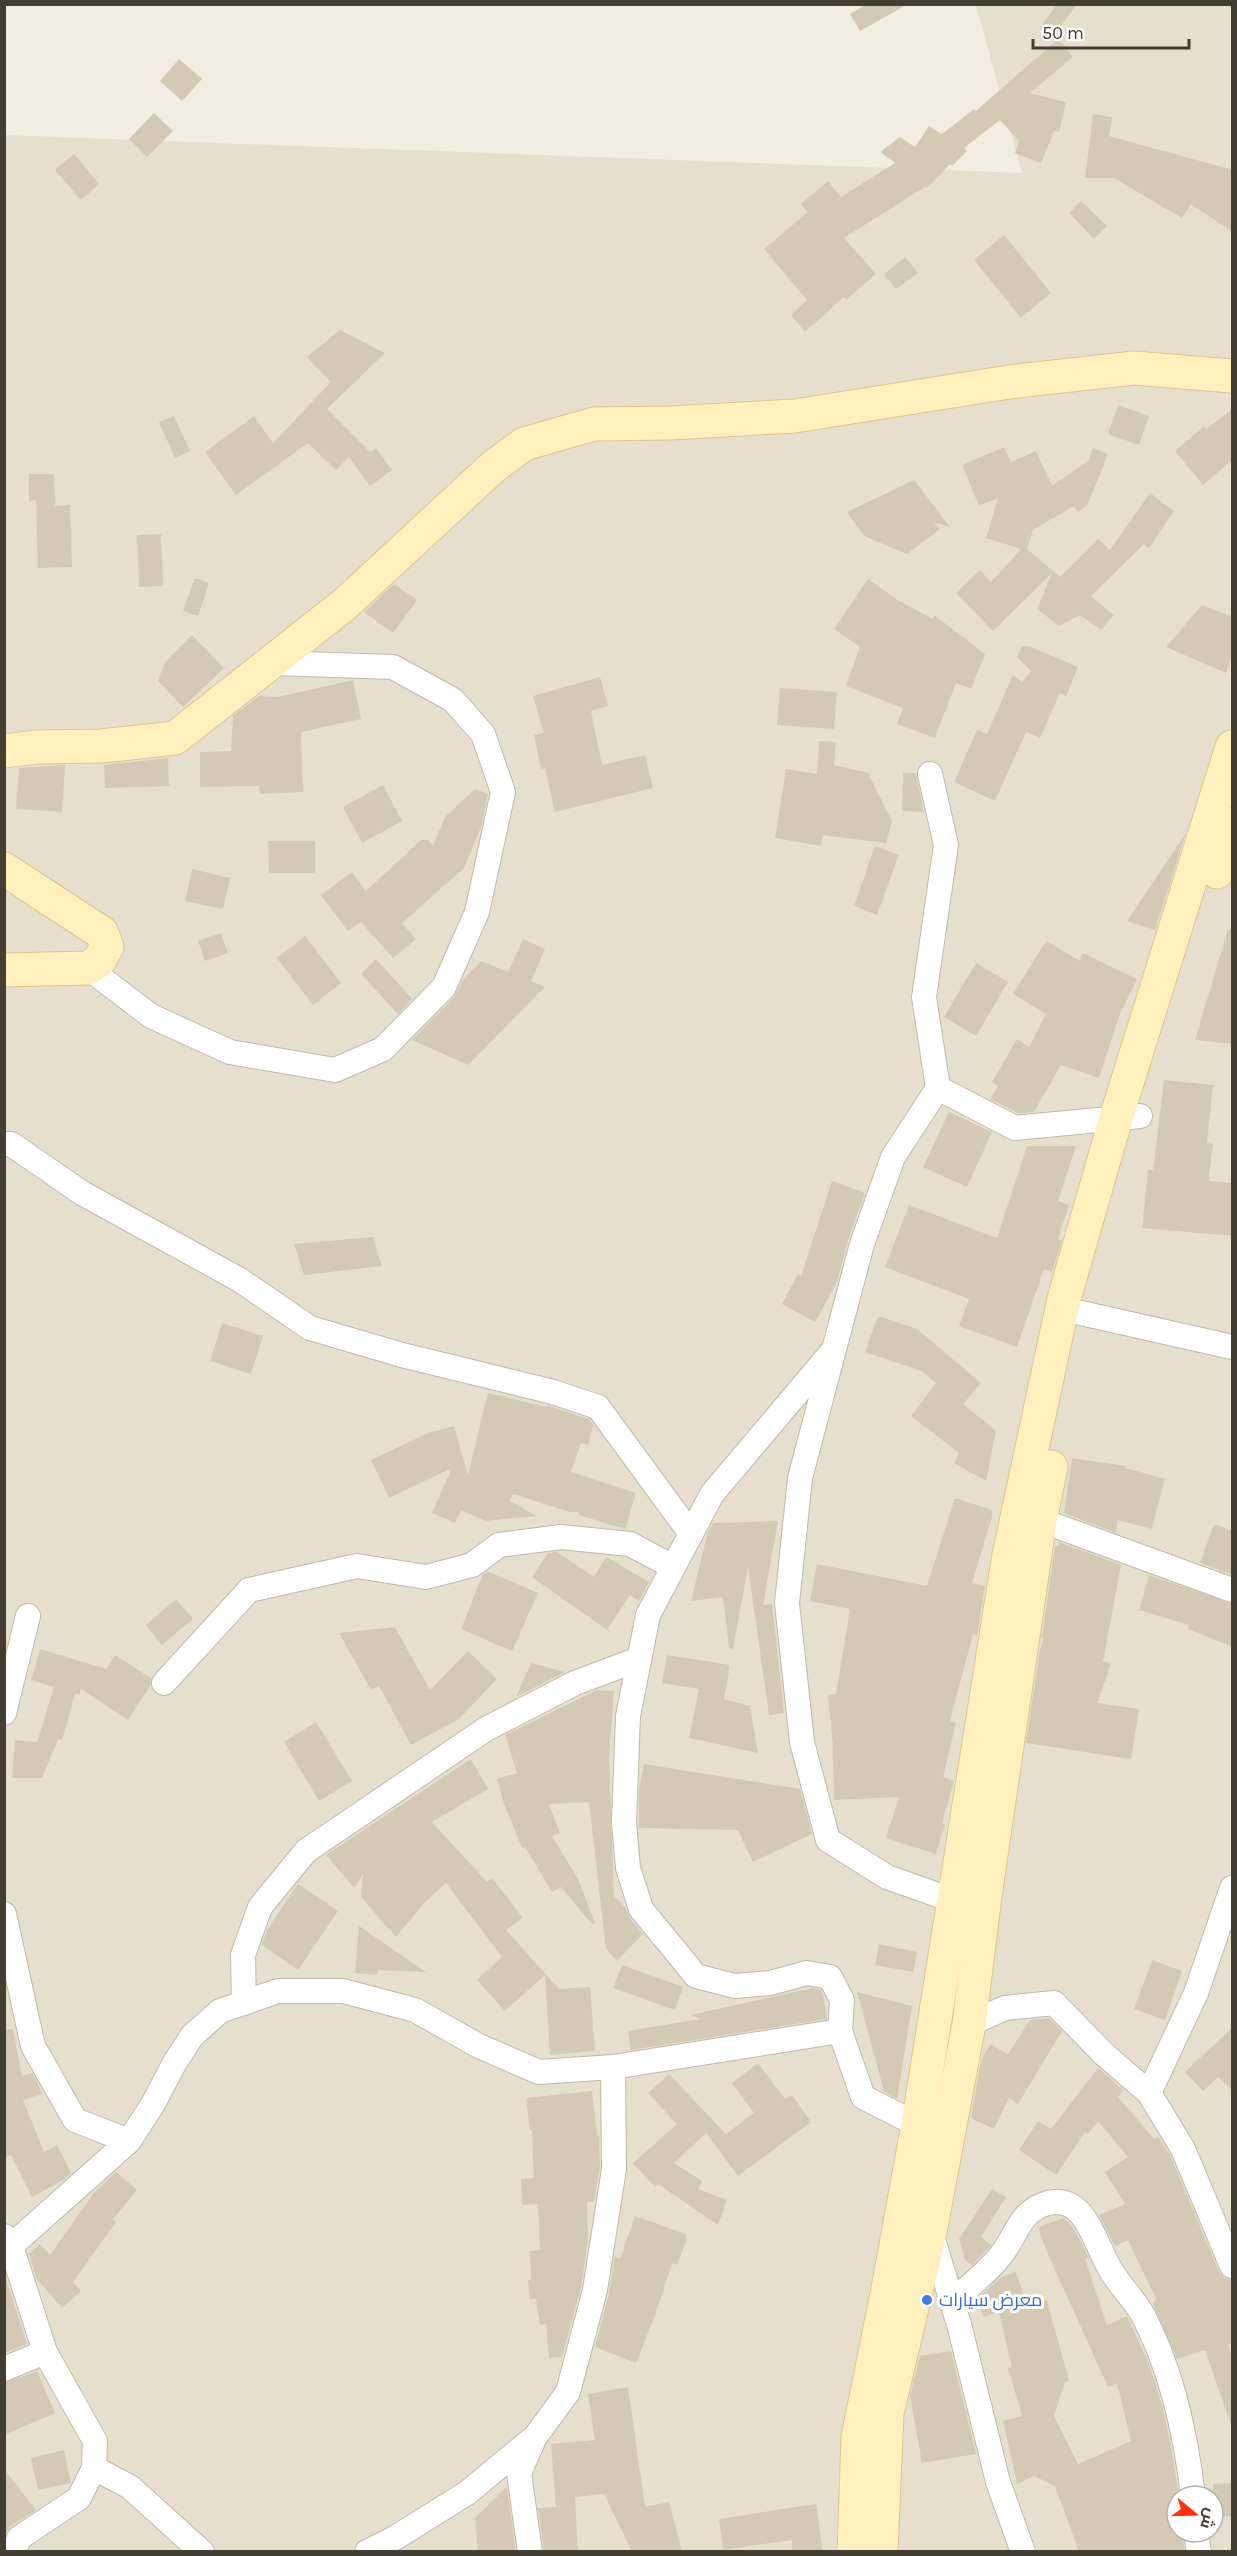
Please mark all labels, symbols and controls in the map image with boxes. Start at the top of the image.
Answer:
scale bar [1033,12,1189,50]
text: 50 m [1042,22,1084,44]
place label: معرض سيارات [939,2289,1042,2311]
marker: معرض سيارات [920,2293,934,2307]
north arrow [1165,2484,1225,2544]
text: ش [1196,2506,1221,2532]

